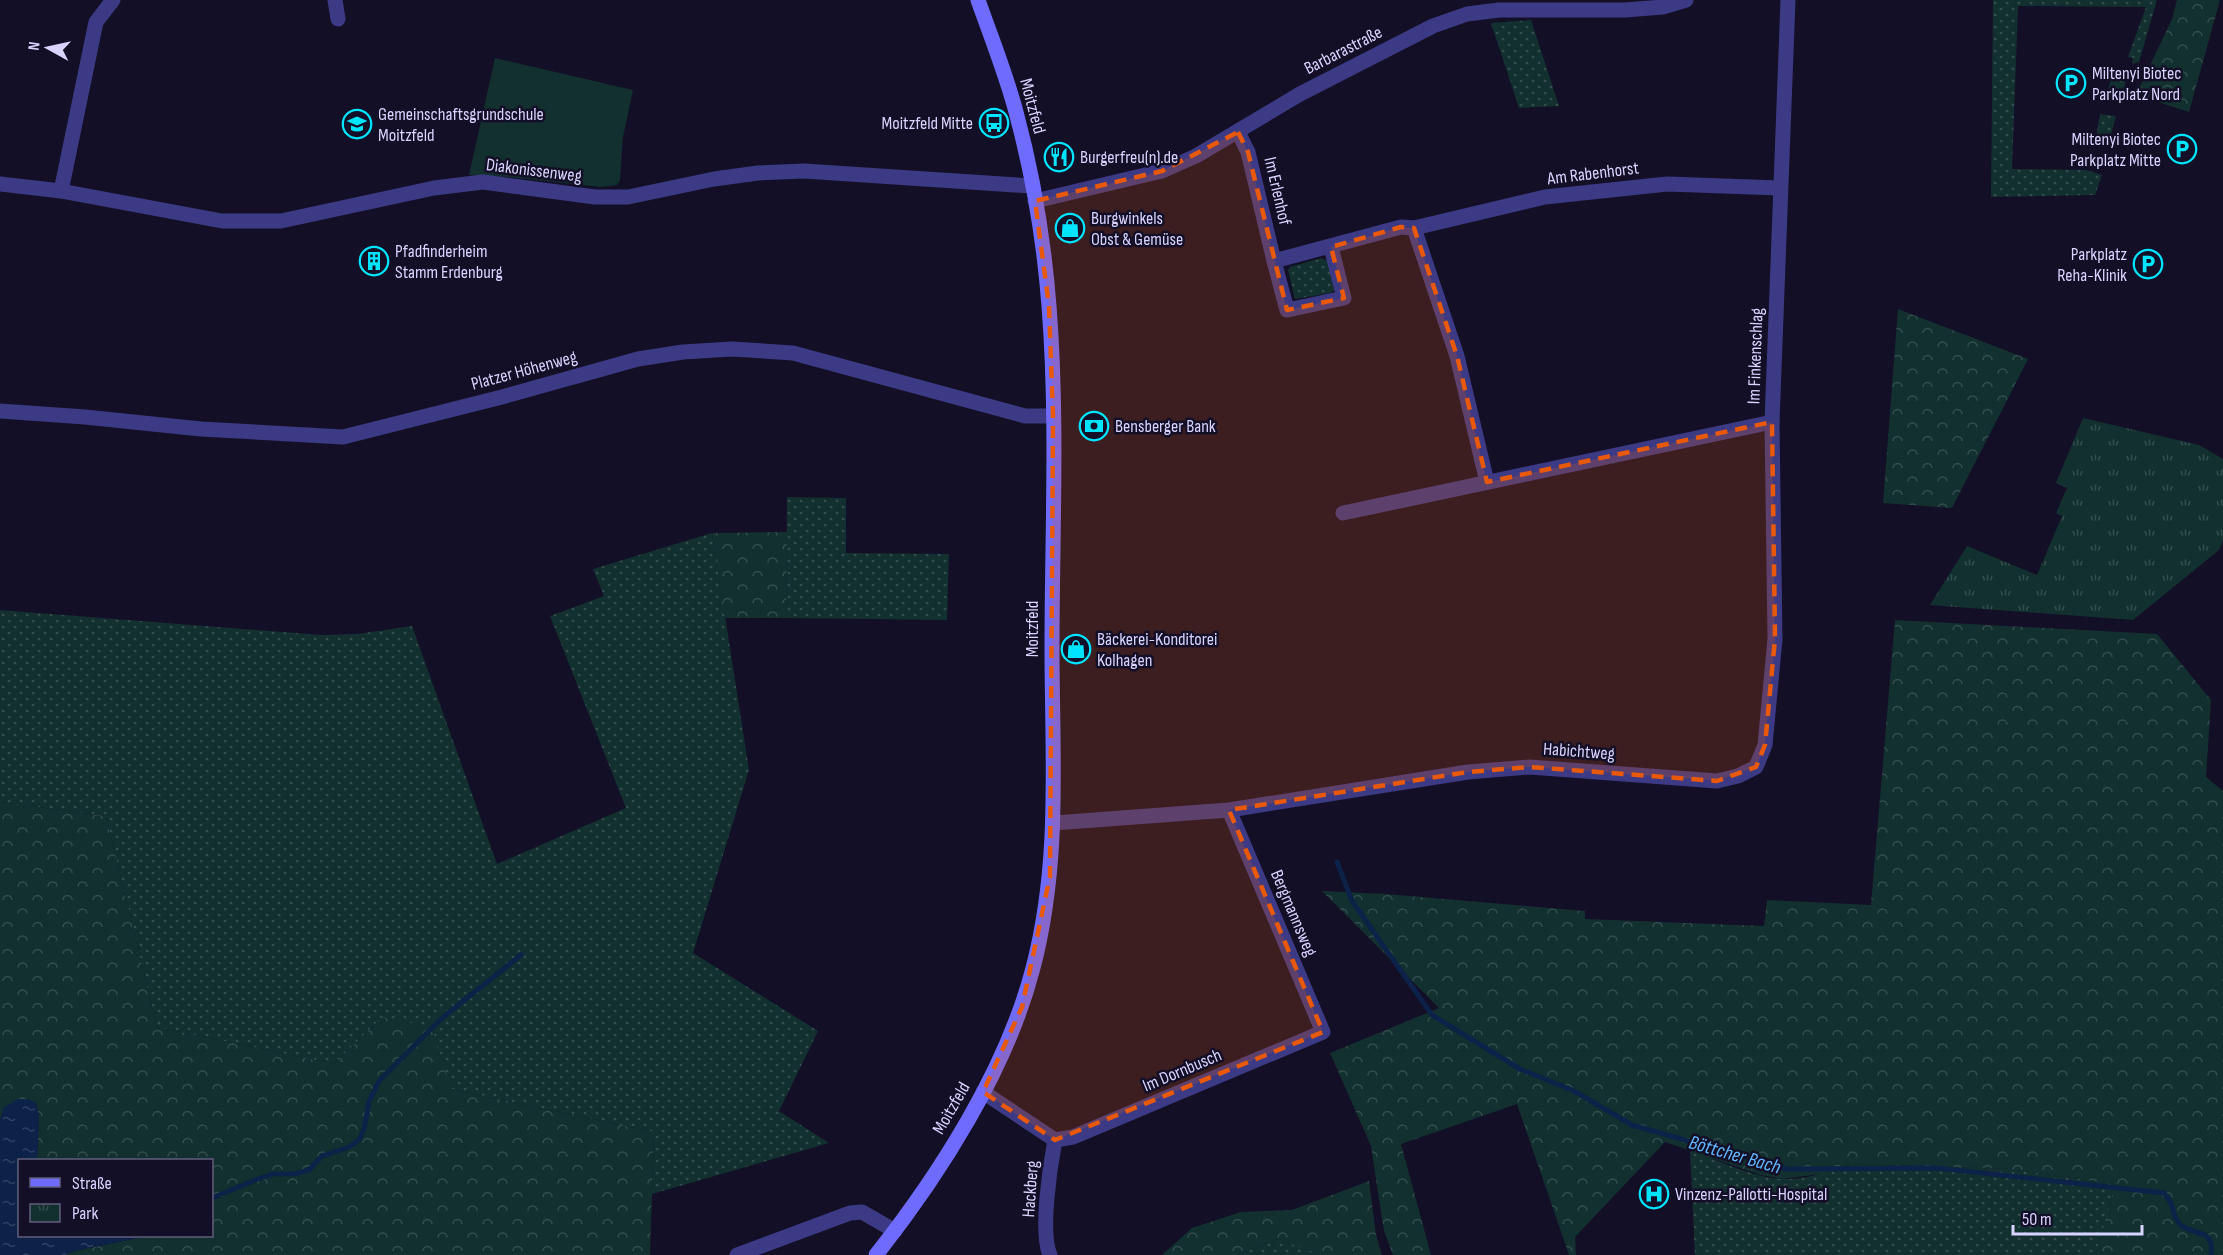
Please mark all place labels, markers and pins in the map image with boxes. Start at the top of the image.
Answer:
place label: Miltenyi Biotec Parkplatz Nord [2092,63,2181,105]
parking icon: Miltenyi Biotec Parkplatz Nord [2055,67,2087,99]
place label: Gemeinschaftsgrundschule Moitzfeld [378,104,544,146]
bus stop icon: Moitzfeld Mitte [978,107,1010,139]
school or university icon: Gemeinschaftsgrundschule Moitzfeld [341,108,373,140]
place label: Moitzfeld Mitte [882,113,973,134]
place label: Miltenyi Biotec Parkplatz Mitte [2070,129,2161,171]
parking icon: Miltenyi Biotec Parkplatz Mitte [2166,133,2198,165]
restaurant icon: Burgerfreu(n).de [1043,141,1075,173]
place label: Burgerfreu(n).de [1080,147,1178,168]
place label: Burgwinkels Obst & Gemüse [1091,208,1183,250]
shop icon: Burgwinkels Obst & Gemüse [1054,212,1086,244]
place label: Pfadfinderheim Stamm Erdenburg [395,241,503,283]
place label: Parkplatz Reha-Klinik [2057,244,2128,286]
building icon: Pfadfinderheim Stamm Erdenburg [358,245,390,277]
parking icon: Parkplatz Reha-Klinik [2132,248,2164,280]
bank icon: Bensberger Bank [1078,410,1110,442]
place label: Bensberger Bank [1115,416,1216,437]
place label: Bäckerei-Konditorei Kolhagen [1097,629,1217,671]
shop icon: Bäckerei-Konditorei Kolhagen [1060,633,1092,665]
hospital icon: Vinzenz-Pallotti-Hospital [1638,1178,1670,1210]
place label: Vinzenz-Pallotti-Hospital [1675,1184,1827,1205]

